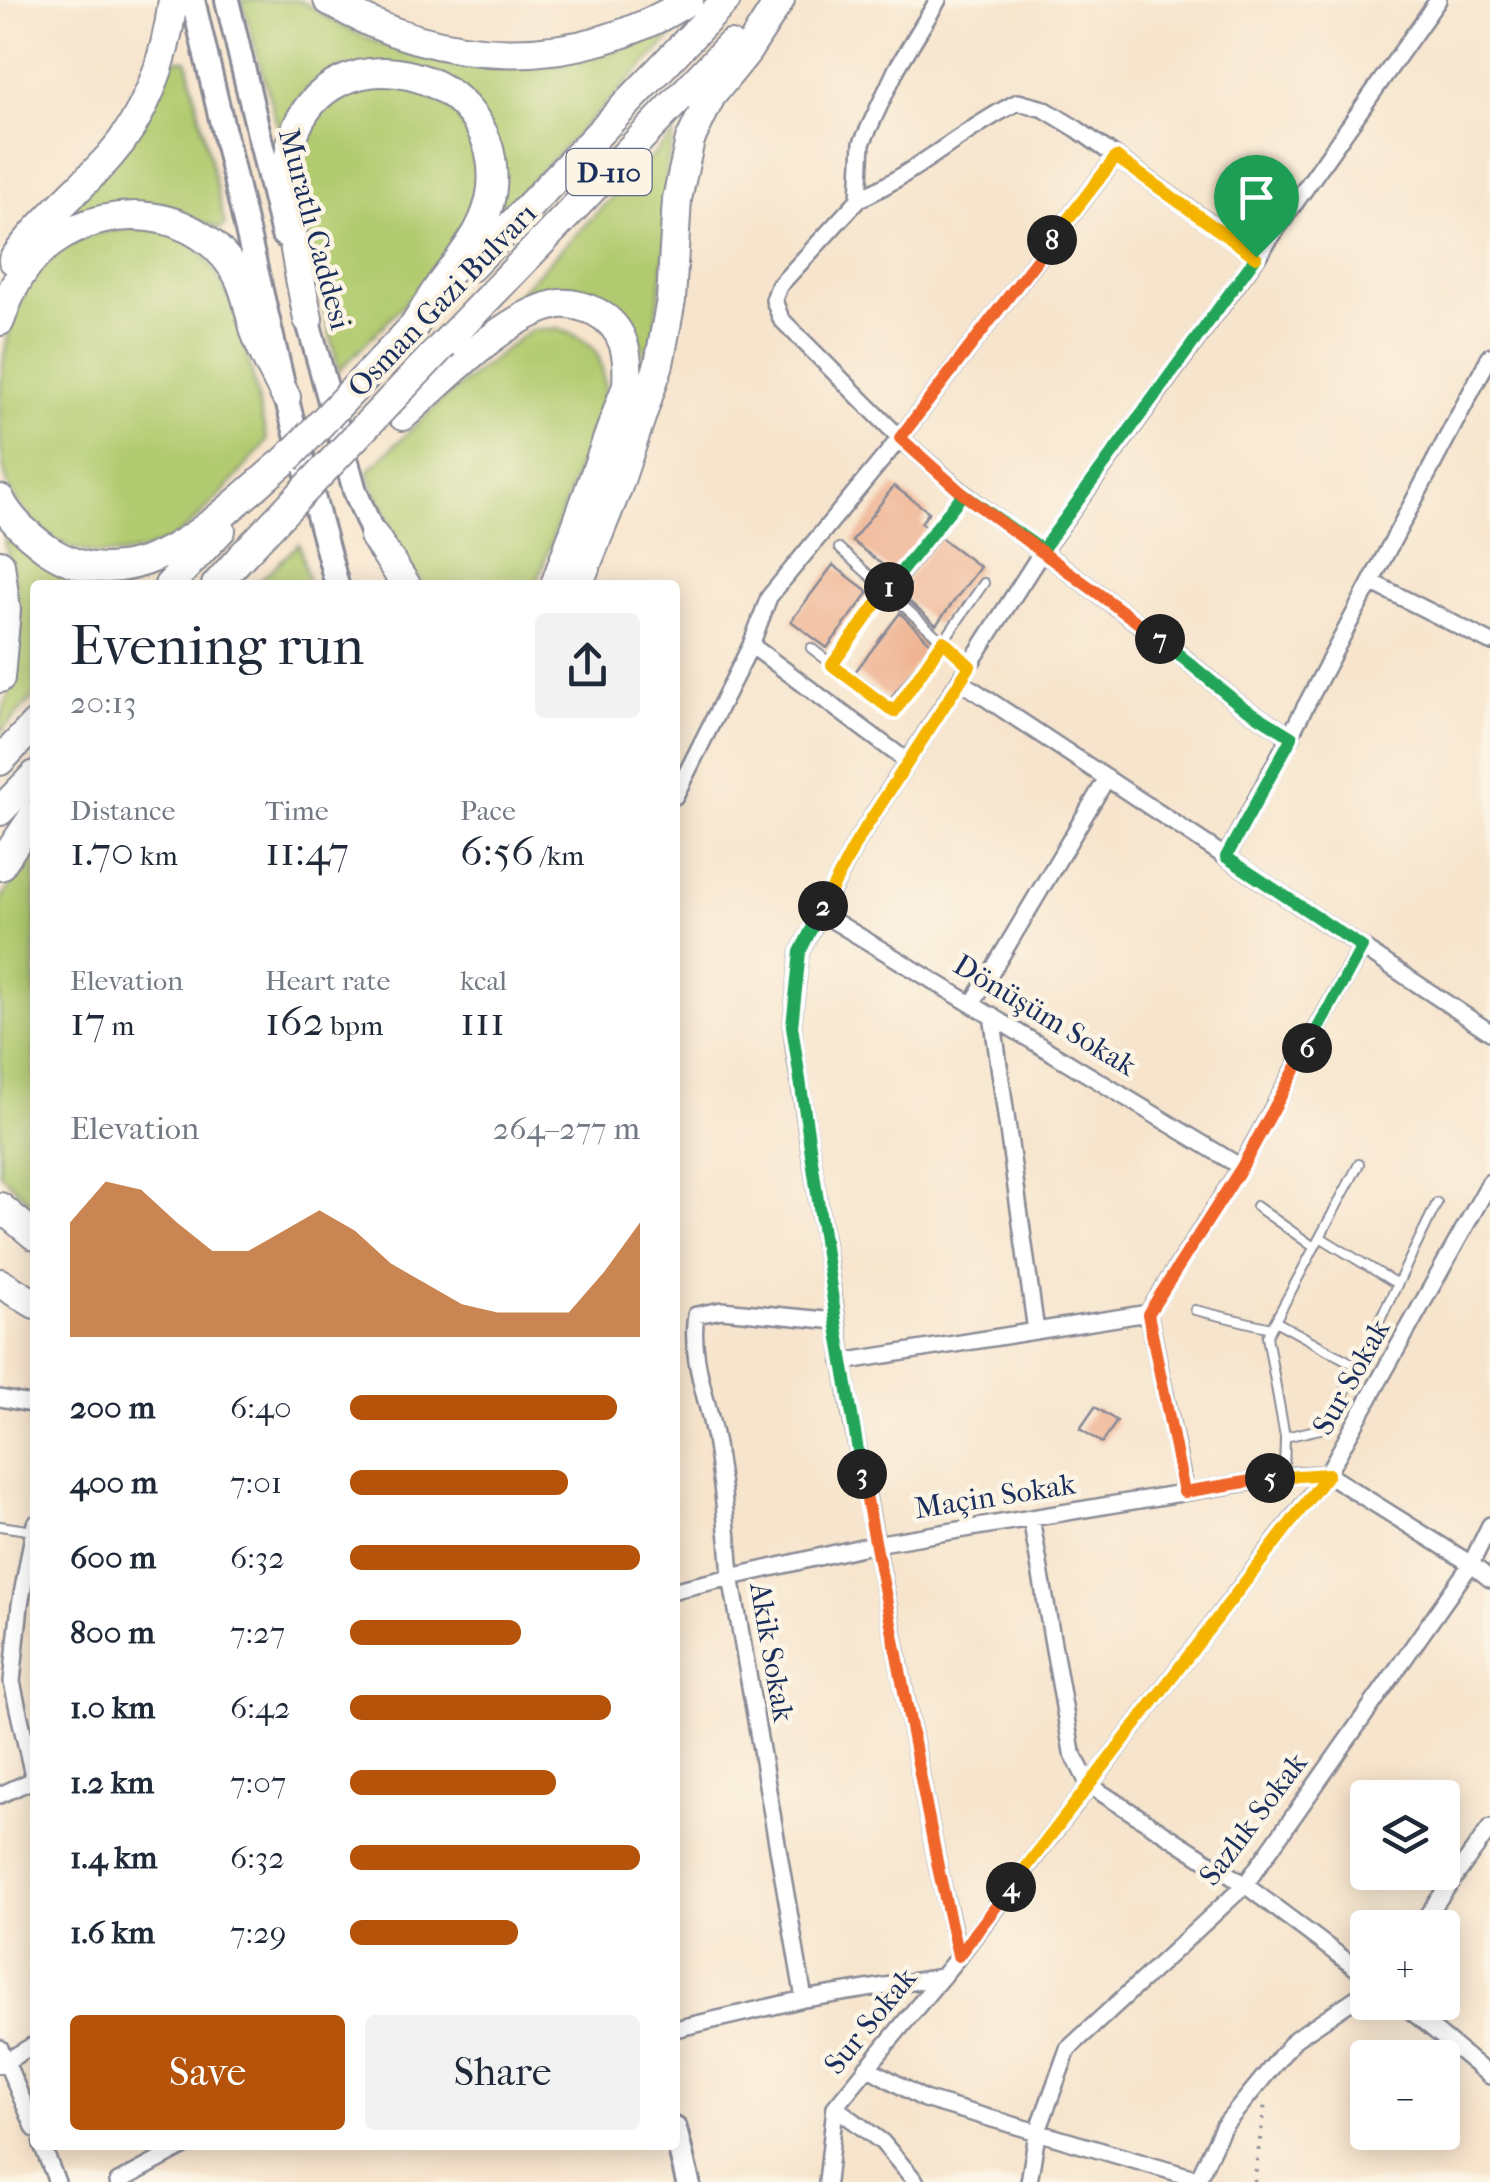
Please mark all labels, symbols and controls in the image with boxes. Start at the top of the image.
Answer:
street label: Muratlı Caddesi [271,125,358,334]
road number: D-110 [566,149,652,195]
pin [1214,155,1299,258]
icon: arrive [1229,170,1284,225]
street label: Osman Gazi Bulvarı [341,196,544,405]
pin: 8 [1027,215,1077,265]
text: 8 [1045,223,1059,256]
pin: 1 [864,562,914,612]
text: 1 [884,570,894,603]
button: share [535,613,640,718]
text: Evening run [70,614,364,678]
pin: 7 [1135,614,1185,664]
text: 7 [1153,622,1167,655]
text: 20:13 [70,684,136,721]
text: Distance [70,794,175,827]
text: Time [265,794,329,827]
text: Pace [460,794,516,827]
text: 1.70 [70,827,134,876]
text: 11:47 [265,827,349,876]
text: 6:56 [460,827,534,876]
text: km [134,839,178,872]
text: /km [534,839,584,872]
pin: 2 [798,881,848,931]
text: 2 [816,889,830,922]
street label: Dönüşüm Sokak [947,947,1143,1084]
text: Elevation [70,964,183,997]
text: Heart rate [265,964,390,997]
text: kcal [460,964,507,997]
text: 17 [70,997,105,1046]
text: 162 [265,997,324,1046]
text: 111 [460,997,505,1046]
text: m [105,1009,135,1042]
text: bpm [324,1009,383,1042]
pin: 6 [1282,1023,1332,1073]
text: 6 [1299,1031,1315,1064]
text: Elevation [70,1110,199,1147]
text: 264–277 m [493,1110,640,1147]
street label: Sur Sokak [1305,1313,1398,1441]
text: 200 m [70,1389,155,1426]
text: 6:40 [230,1389,292,1426]
pin: 3 [837,1449,887,1499]
pin: 5 [1245,1453,1295,1503]
text: 3 [856,1457,868,1490]
text: 5 [1264,1461,1276,1494]
text: 400 m [70,1464,158,1501]
text: 7:01 [230,1464,282,1501]
street label: Maçin Sokak [912,1466,1079,1526]
text: 600 m [70,1539,156,1576]
text: 6:32 [230,1539,285,1576]
street label: Akik Sokak [742,1579,801,1725]
text: 800 m [70,1614,155,1651]
text: 7:27 [230,1614,285,1651]
text: 1.0 km [70,1689,155,1726]
text: 6:42 [230,1689,290,1726]
street label: Sazlık Sokak [1192,1746,1315,1892]
text: 1.2 km [70,1764,154,1801]
text: 7:07 [230,1764,286,1801]
map controls [1350,1780,1460,2150]
button: layers [1350,1780,1460,1890]
text: 1.4 km [70,1839,157,1876]
text: 6:32 [230,1839,285,1876]
pin: 4 [986,1862,1036,1912]
text: 4 [1003,1870,1019,1903]
button: + [1350,1910,1460,2020]
text: 1.6 km [70,1914,155,1951]
text: 7:29 [230,1914,286,1951]
street label: Sur Sokak [817,1961,924,2082]
button: Save [70,2015,345,2130]
button: Share [365,2015,640,2130]
button: − [1350,2040,1460,2150]

